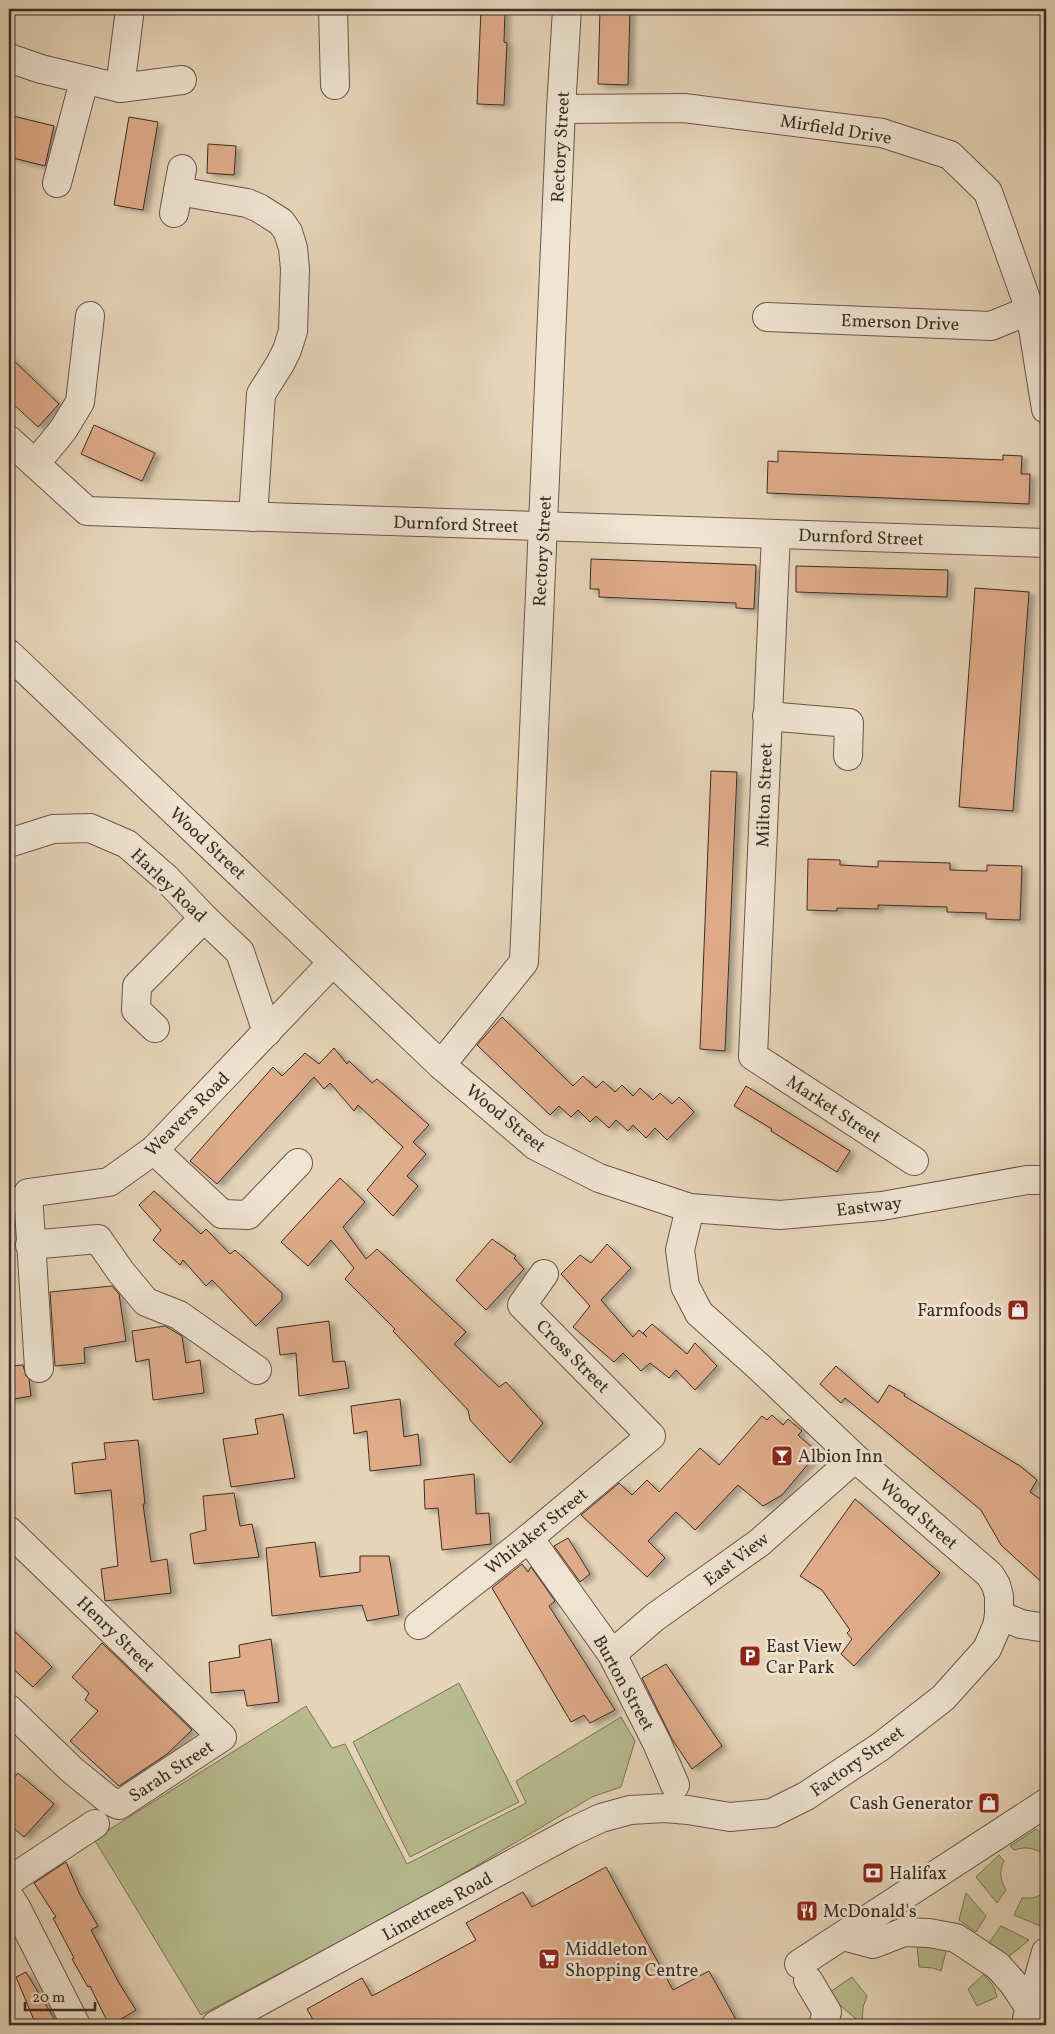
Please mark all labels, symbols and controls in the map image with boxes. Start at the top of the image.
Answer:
street label: Rectory Street [546,91,577,204]
street label: Mirfield Drive [778,109,893,152]
street label: Emerson Drive [840,309,960,338]
street label: Rectory Street [528,495,559,608]
street label: Durnford Street [393,511,519,540]
street label: Durnford Street [798,524,924,553]
street label: Milton Street [751,742,780,848]
street label: Wood Street [163,802,251,886]
street label: Harley Road [124,843,212,929]
street label: Weavers Road [140,1067,236,1163]
street label: Market Street [781,1070,885,1150]
street label: Wood Street [460,1079,550,1159]
street label: Eastway [835,1191,904,1224]
shop icon: Farmfoods [1006,1298,1030,1322]
place label: Farmfoods [917,1299,1002,1324]
street label: Cross Street [529,1315,614,1400]
bar icon: Albion Inn [770,1444,794,1468]
place label: Albion Inn [798,1445,883,1470]
street label: Wood Street [873,1474,963,1556]
street label: Whitaker Street [480,1483,594,1581]
street label: East View [699,1527,775,1593]
street label: Henry Street [70,1591,160,1679]
street label: Burton Street [586,1631,659,1736]
place label: East View Car Park [766,1635,842,1681]
parking icon: East View Car Park [738,1644,762,1668]
street label: Factory Street [806,1721,910,1804]
street label: Sarah Street [124,1735,219,1809]
shop icon: Cash Generator [977,1791,1001,1815]
place label: Cash Generator [850,1792,973,1817]
bank icon: Halifax [861,1861,885,1885]
place label: Halifax [889,1862,947,1887]
street label: Limetrees Road [378,1867,498,1948]
restaurant icon: McDonald's [795,1899,819,1923]
place label: McDonald's [823,1900,917,1925]
place label: Middleton Shopping Centre [565,1938,698,1984]
supermarket icon: Middleton Shopping Centre [537,1947,561,1971]
scale bar [25,1979,95,2011]
text: 20 m [32,1988,65,2009]

